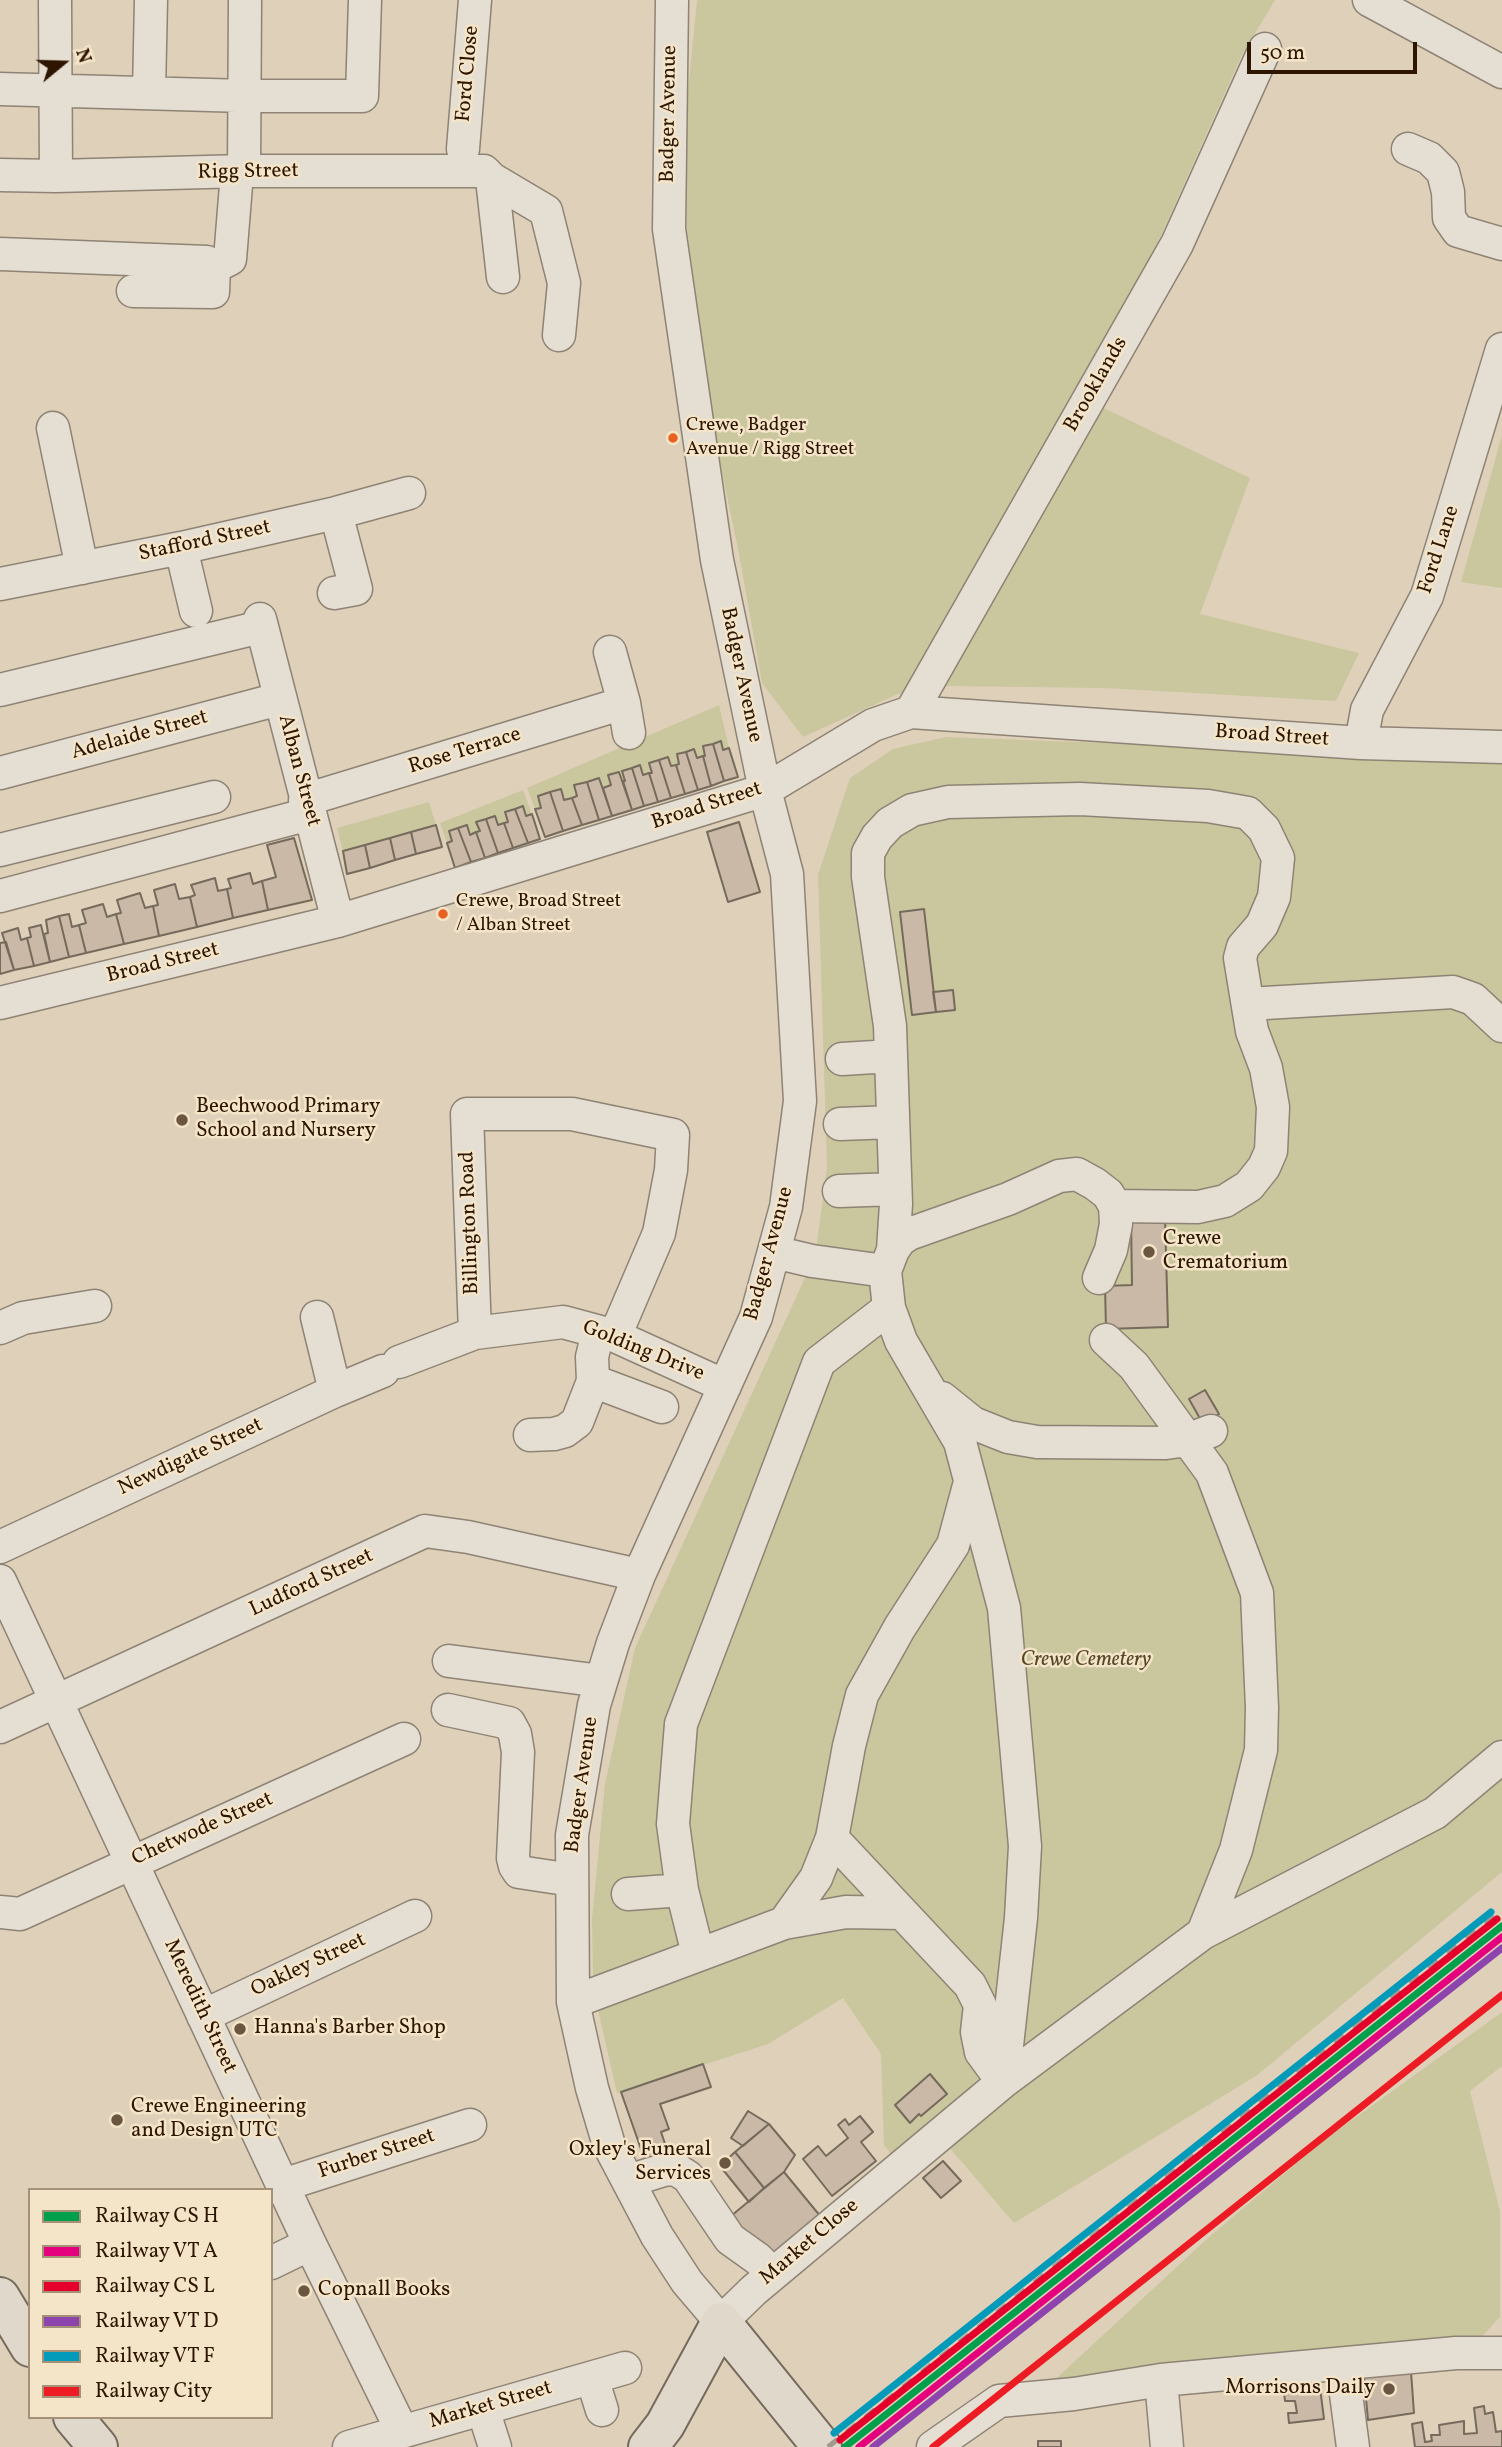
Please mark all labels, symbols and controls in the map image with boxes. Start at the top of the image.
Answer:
street label: Ford Close [452,25,486,123]
north arrow [28,28,98,98]
scale bar [1250,28,1420,72]
text: 50 m [1260,39,1305,68]
text: N [68,45,97,67]
street label: Badger Avenue [656,45,684,183]
street label: Rigg Street [197,160,299,186]
street label: Brooklands [1060,333,1134,437]
place label: Crewe, Badger Avenue / Rigg Street [686,416,854,460]
marker: Crewe, Badger Avenue / Rigg Street [666,431,680,445]
street label: Ford Lane [1414,503,1466,597]
street label: Stafford Street [137,516,273,568]
street label: Badger Avenue [713,605,767,745]
street label: Adelaide Street [69,706,211,766]
street label: Alban Street [271,712,325,830]
street label: Broad Street [1214,720,1330,754]
street label: Rose Terrace [406,723,524,781]
street label: Broad Street [649,777,765,837]
place label: Crewe, Broad Street / Alban Street [456,892,621,936]
marker: Crewe, Broad Street / Alban Street [436,907,450,921]
street label: Broad Street [104,938,222,990]
place label: Beechwood Primary School and Nursery [196,1095,380,1145]
marker: Beechwood Primary School and Nursery [174,1112,190,1128]
street label: Billington Road [456,1151,486,1295]
street label: Badger Avenue [740,1184,800,1324]
place label: Crewe Crematorium [1163,1227,1288,1277]
marker: Crewe Crematorium [1141,1244,1157,1260]
street label: Golding Drive [578,1316,708,1388]
street label: Newdigate Street [115,1413,267,1503]
street label: Ludford Street [246,1544,378,1624]
park label: Crewe Cemetery [1021,1648,1151,1674]
street label: Badger Avenue [561,1715,605,1855]
street label: Chetwode Street [129,1788,277,1872]
street label: Oakley Street [248,1928,370,2004]
street label: Meredith Street [157,1936,241,2078]
place label: Hanna's Barber Shop [254,2016,446,2042]
marker: Hanna's Barber Shop [232,2021,248,2037]
place label: Crewe Engineering and Design UTC [131,2095,306,2145]
marker: Crewe Engineering and Design UTC [109,2112,125,2128]
street label: Furber Street [315,2124,439,2186]
place label: Oxley's Funeral Services [569,2138,711,2188]
marker: Oxley's Funeral Services [717,2155,733,2171]
legend [28,2188,273,2419]
street label: Market Close [755,2194,865,2292]
text: Railway CS H [95,2202,219,2231]
text: Railway VT A [95,2237,218,2266]
text: Railway CS L [95,2272,215,2301]
place label: Copnall Books [318,2278,450,2304]
marker: Copnall Books [296,2283,312,2299]
text: Railway VT D [95,2307,218,2336]
text: Railway VT F [95,2342,215,2371]
street label: Market Street [427,2376,555,2436]
place label: Morrisons Daily [1225,2376,1375,2402]
text: Railway City [95,2377,212,2406]
marker: Morrisons Daily [1381,2381,1397,2397]

